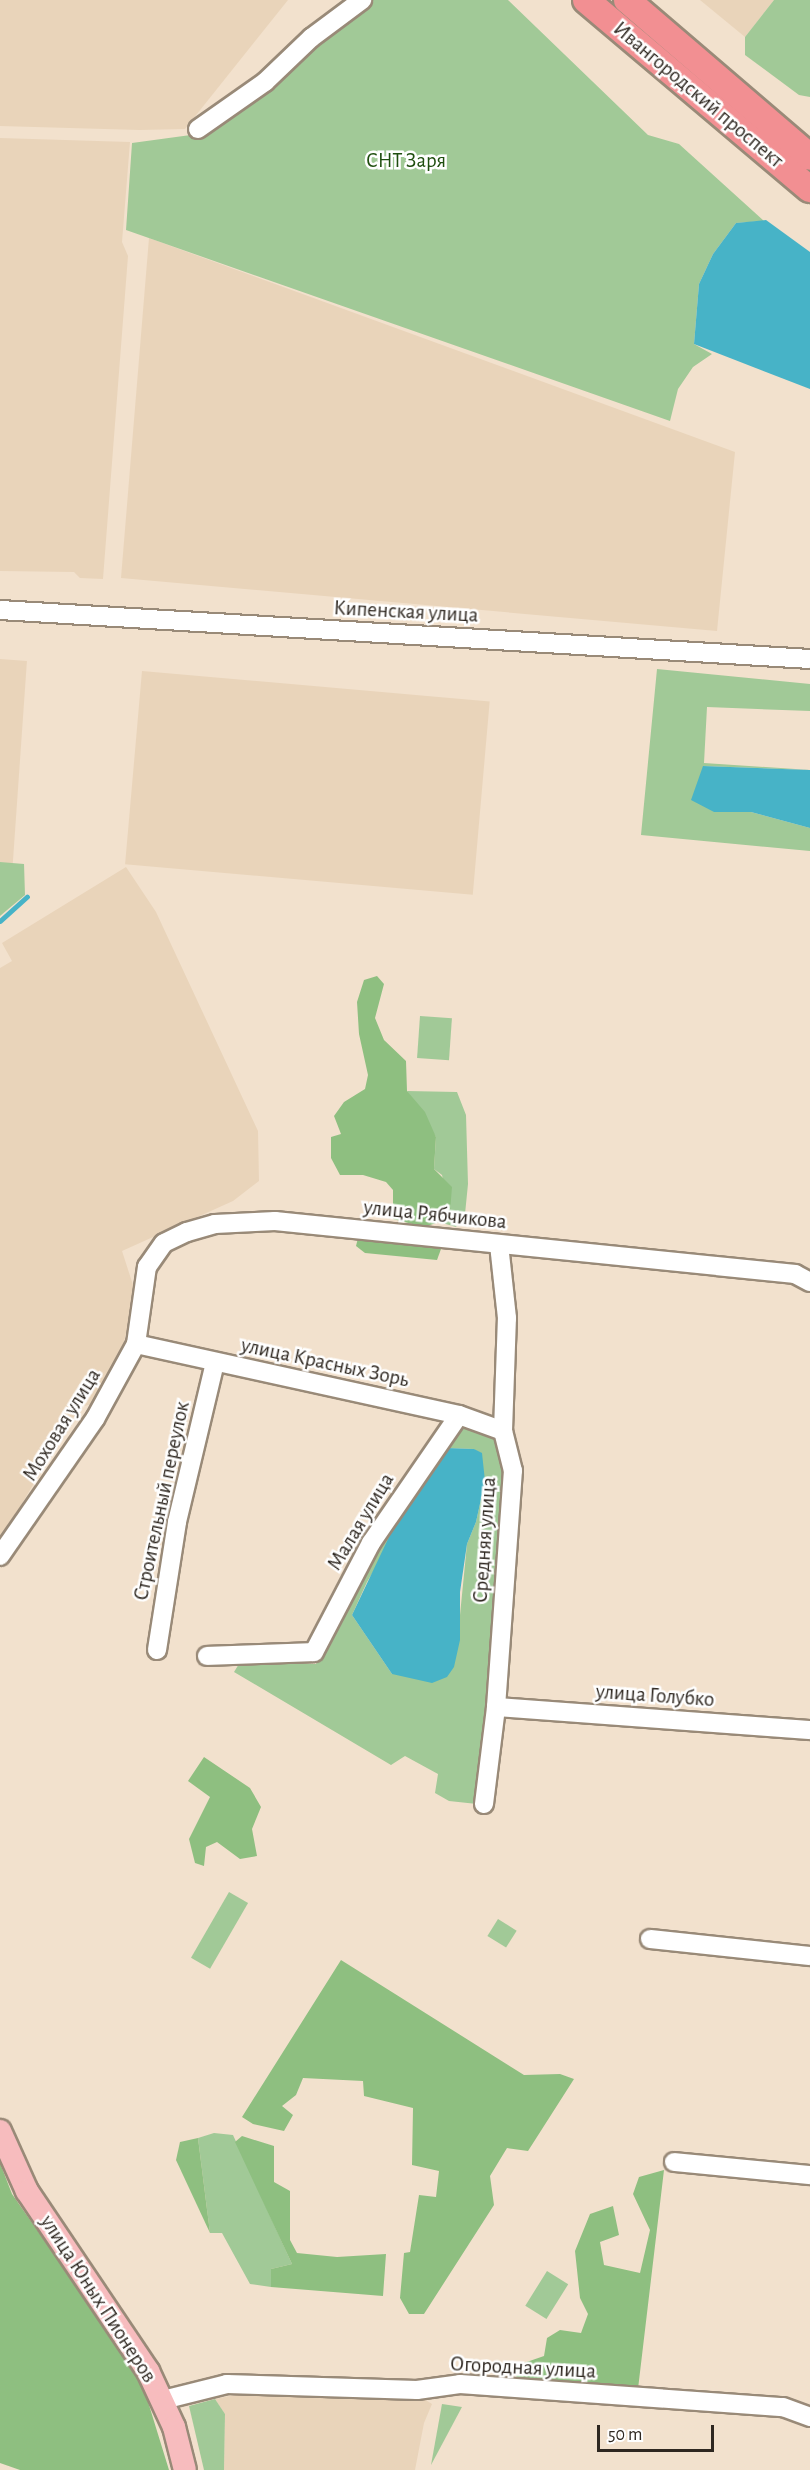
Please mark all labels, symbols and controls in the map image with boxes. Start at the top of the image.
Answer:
street label: Ивангородский проспект [608,16,788,174]
park label: СНТ Заря [366,148,446,174]
street label: Кипенская улица [333,596,479,628]
street label: улица Рябчикова [362,1195,508,1235]
street label: улица Красных Зорь [239,1333,411,1393]
street label: Моховая улица [17,1364,107,1486]
street label: Строительный переулок [129,1399,195,1603]
street label: Малая улица [322,1469,400,1575]
street label: Средняя улица [468,1476,502,1604]
street label: улица Голубко [595,1679,715,1713]
street label: улица Юных Пионеров [34,2211,162,2387]
street label: Огородная улица [449,2352,597,2384]
scale bar [600,2413,717,2451]
text: 50 m [608,2426,642,2444]

